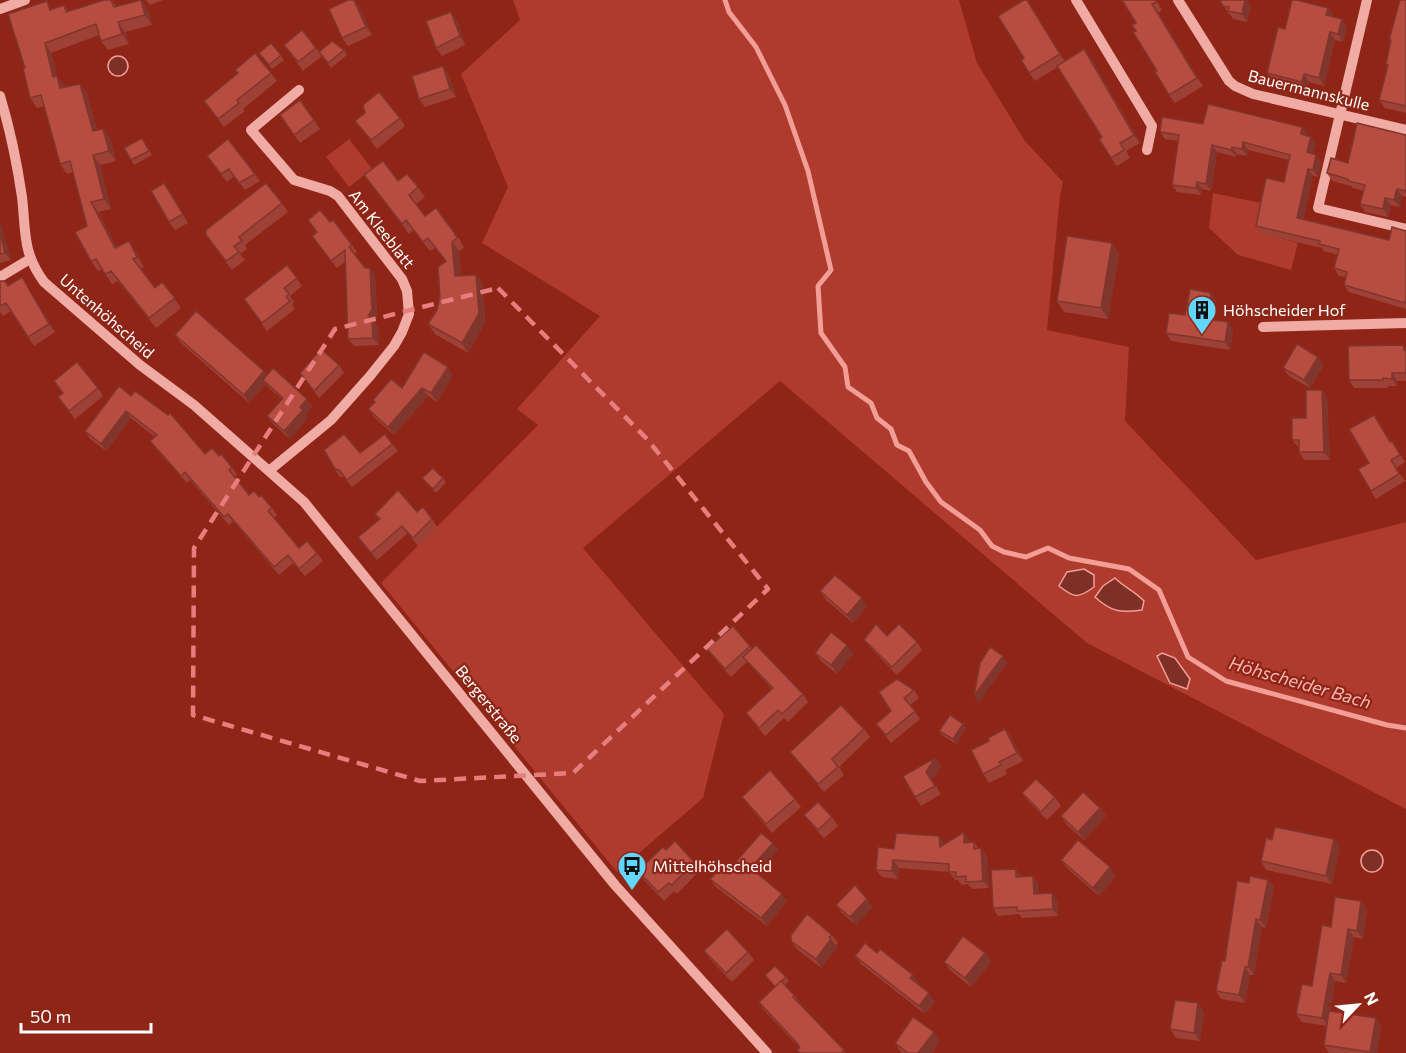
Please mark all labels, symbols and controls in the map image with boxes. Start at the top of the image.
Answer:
street label: Bauermannskulle [1246,65,1372,114]
street label: Am Kleeblatt [346,186,419,272]
street label: Untenhöhscheid [56,269,158,362]
building icon: Höhscheider Hof [1186,294,1218,336]
place label: Höhscheider Hof [1223,300,1346,319]
water label: Höhscheider Bach [1227,651,1374,713]
street label: Bergerstraße [452,661,527,746]
bus stop icon: Mittelhöhscheid [616,850,648,892]
place label: Mittelhöhscheid [653,856,772,875]
north arrow [1328,975,1388,1035]
text: N [1361,989,1383,1008]
scale bar [21,996,152,1034]
text: 50 m [30,1005,71,1027]

